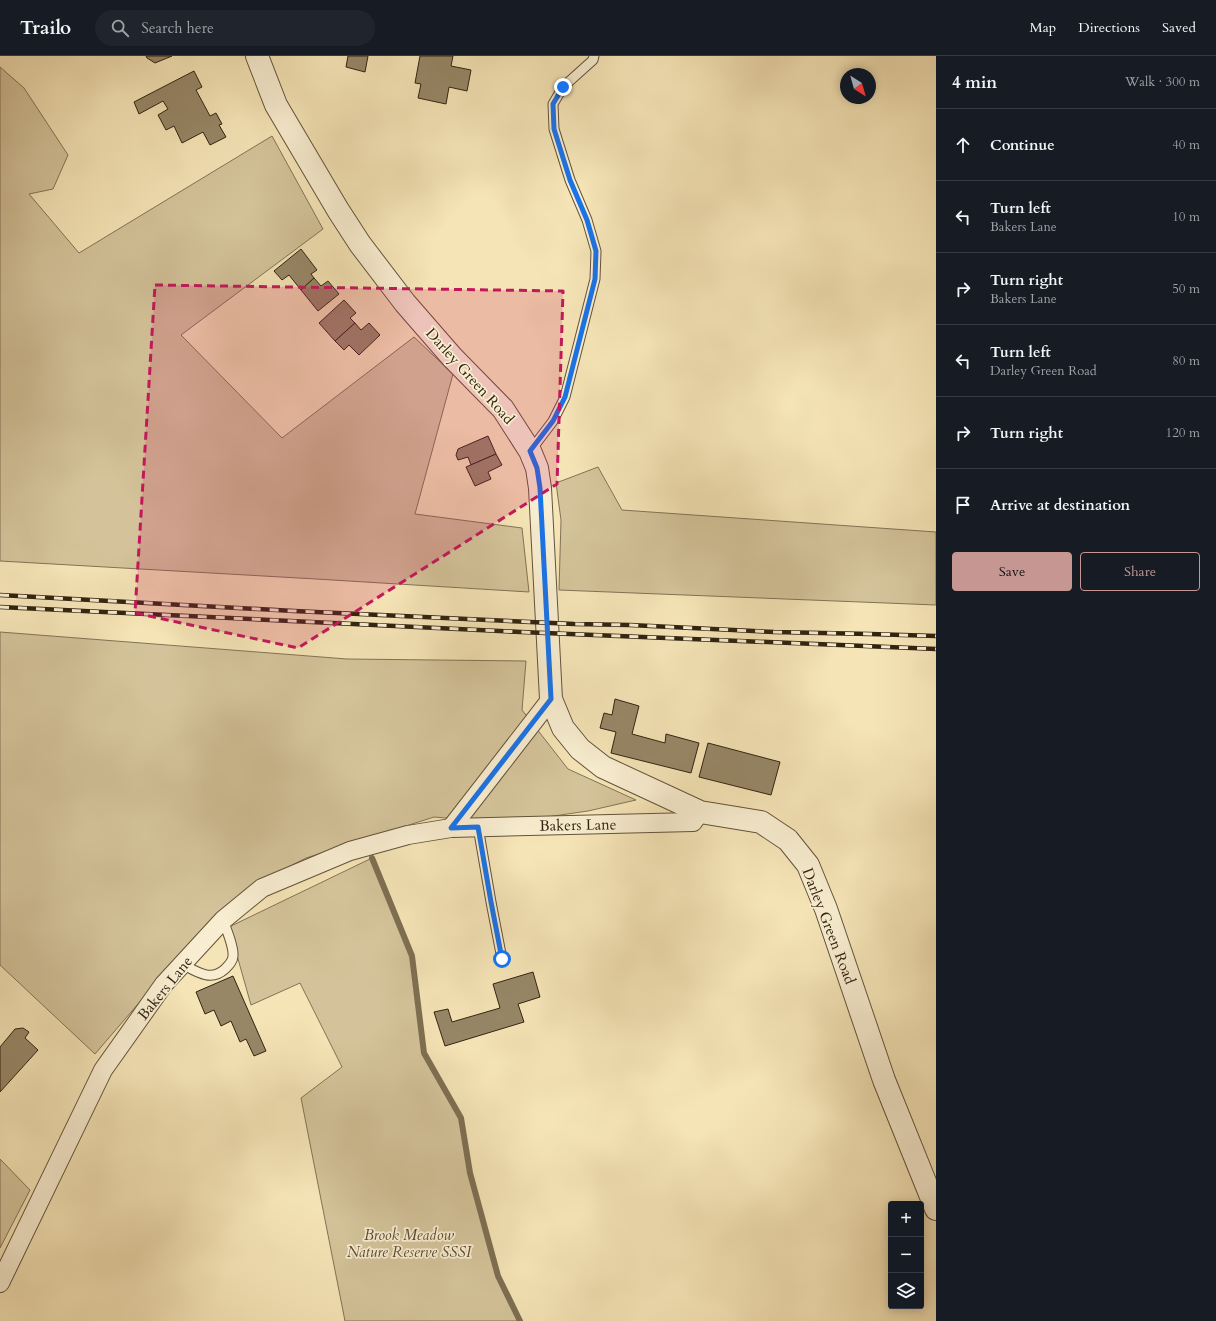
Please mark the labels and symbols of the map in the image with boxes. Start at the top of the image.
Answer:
north arrow [840,68,876,104]
route end [554,78,572,96]
street label: Darley Green Road [421,324,519,428]
street label: Bakers Lane [539,814,617,836]
street label: Darley Green Road [798,865,860,987]
route start [493,950,511,968]
street label: Bakers Lane [133,952,197,1024]
park label: Brook Meadow Nature Reserve SSSI [347,1225,472,1262]

